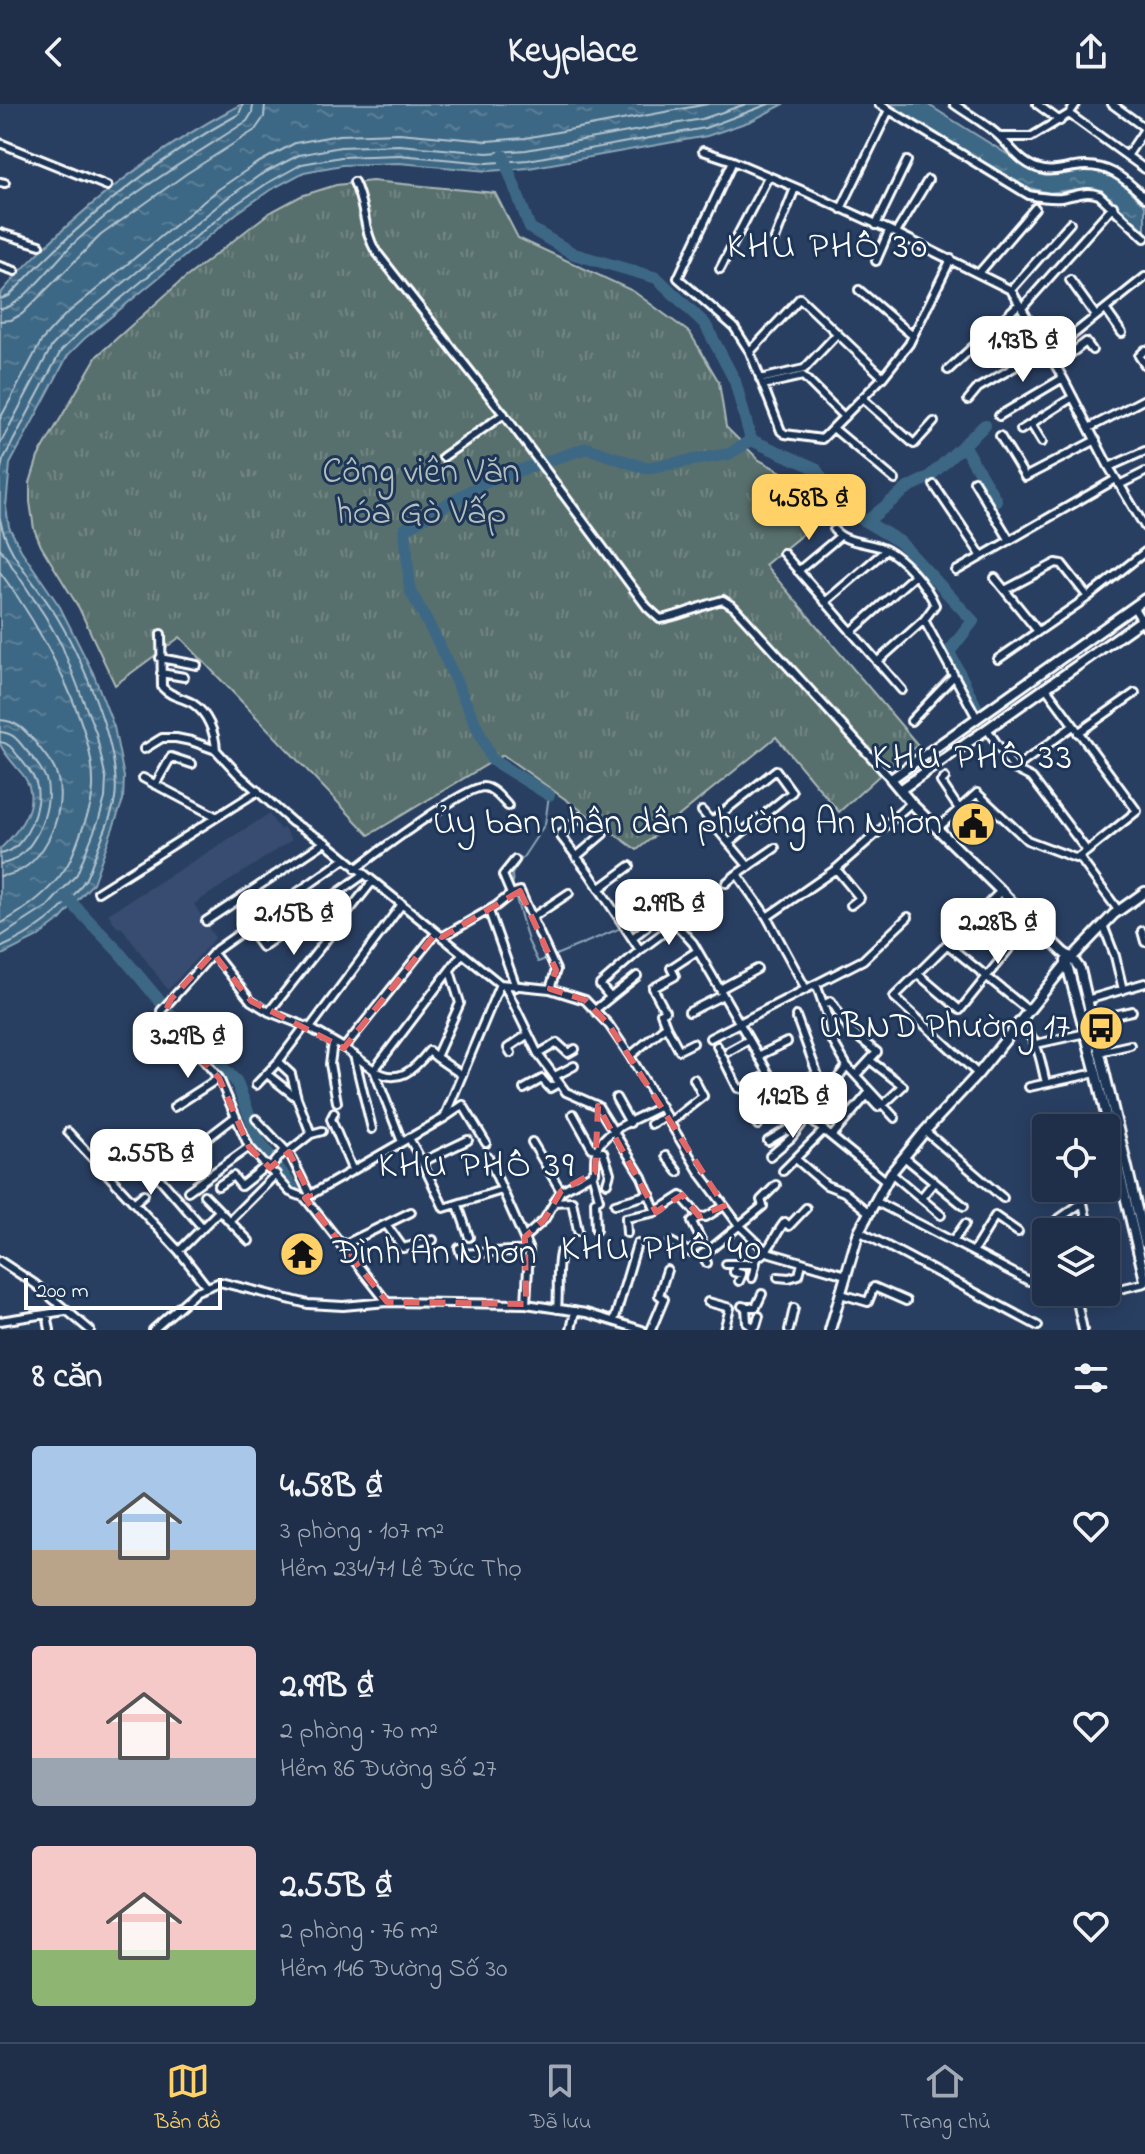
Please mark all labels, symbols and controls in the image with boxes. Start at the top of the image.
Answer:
text: Keyplace [508,26,637,79]
icon: back [32,30,76,74]
icon: share [1069,30,1113,74]
district label: KHU PHỐ 30 [727,220,929,276]
pin: 1.93B ₫ [949,316,1097,384]
text: 1.93B ₫ [988,323,1058,361]
park label: Công viên Văn hóa Gò Vấp [322,447,520,541]
pin: 4.58B ₫ [735,474,883,542]
text: 4.58B ₫ [770,481,848,519]
district label: KHU PHỐ 33 [872,731,1074,787]
place label: Ủy ban nhân dân phường An Nhơn [433,798,942,851]
public building icon: Ủy ban nhân dân phường An Nhơn [949,800,997,848]
pin: 2.99B ₫ [595,879,743,947]
text: 2.99B ₫ [633,886,705,924]
pin: 2.15B ₫ [220,889,368,957]
text: 2.15B ₫ [254,896,334,934]
pin: 2.28B ₫ [924,898,1072,966]
text: 2.28B ₫ [959,905,1037,943]
place label: UBND Phường 17 [819,1002,1070,1055]
bus stop icon: UBND Phường 17 [1077,1004,1125,1052]
pin: 3.29B ₫ [114,1012,262,1080]
text: 3.29B ₫ [151,1019,225,1057]
pin: 1.92B ₫ [719,1072,867,1140]
text: 1.92B ₫ [757,1079,829,1117]
map controls [1032,1114,1120,1306]
button: locate [1032,1114,1120,1202]
pin: 2.55B ₫ [77,1129,225,1197]
text: 2.55B ₫ [108,1136,194,1174]
district label: KHU PHỐ 39 [378,1139,576,1195]
button: layers [1032,1218,1120,1306]
district label: KHU PHỐ 40 [561,1222,763,1278]
place label: Đình An Nhơn [332,1228,537,1281]
temple icon: Đình An Nhơn [278,1230,326,1278]
scale bar [24,1274,222,1310]
text: 200 m [36,1276,89,1308]
text: 8 căn [32,1353,102,1403]
icon: filters [1069,1356,1113,1400]
text: 4.58B ₫ [280,1463,382,1513]
icon: home [96,1478,192,1574]
icon: heart [1069,1504,1113,1548]
text: 3 phòng · 107 m² [280,1513,444,1551]
text: Hẻm 234/71 Lê Đức Thọ [280,1551,522,1589]
text: 2.99B ₫ [280,1663,374,1713]
icon: home [96,1678,192,1774]
icon: heart [1069,1704,1113,1748]
text: 2 phòng · 70 m² [280,1713,438,1751]
text: Hẻm 86 Đường số 27 [280,1751,496,1789]
text: 2.55B ₫ [280,1863,392,1913]
icon: home [96,1878,192,1974]
icon: heart [1069,1904,1113,1948]
text: 2 phòng · 76 m² [280,1913,438,1951]
text: Hẻm 146 Đường Số 30 [280,1951,507,1989]
tab: Bản đồ [155,2059,221,2139]
tab: Đã lưu [530,2059,591,2139]
tab: Trang chủ [900,2059,990,2139]

